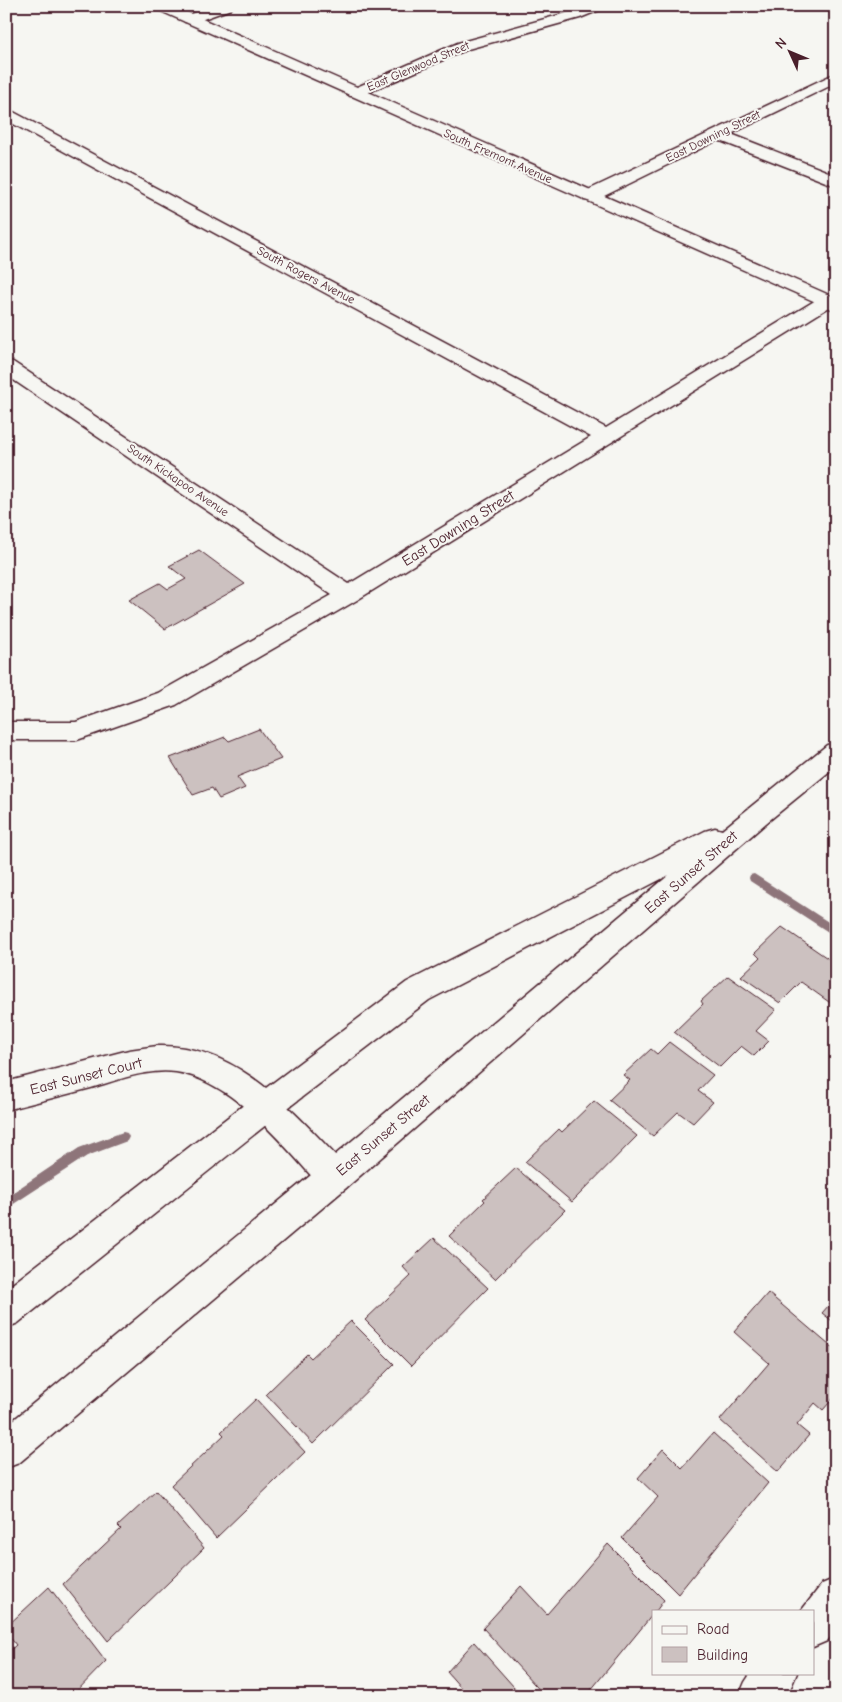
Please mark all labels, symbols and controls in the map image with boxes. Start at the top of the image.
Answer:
north arrow [764,28,814,78]
text: N [772,34,790,53]
street label: East Glenwood Street [365,38,472,94]
street label: East Downing Street [664,107,763,165]
street label: South Fremont Avenue [442,126,554,186]
street label: South Rogers Avenue [255,243,357,307]
street label: South Kickapoo Avenue [125,441,231,519]
street label: East Downing Street [399,486,518,570]
street label: East Sunset Street [641,826,742,917]
street label: East Sunset Court [28,1053,144,1099]
street label: East Sunset Street [332,1090,434,1180]
legend [652,1610,814,1674]
text: Road [697,1620,729,1638]
text: Building [697,1646,748,1664]

